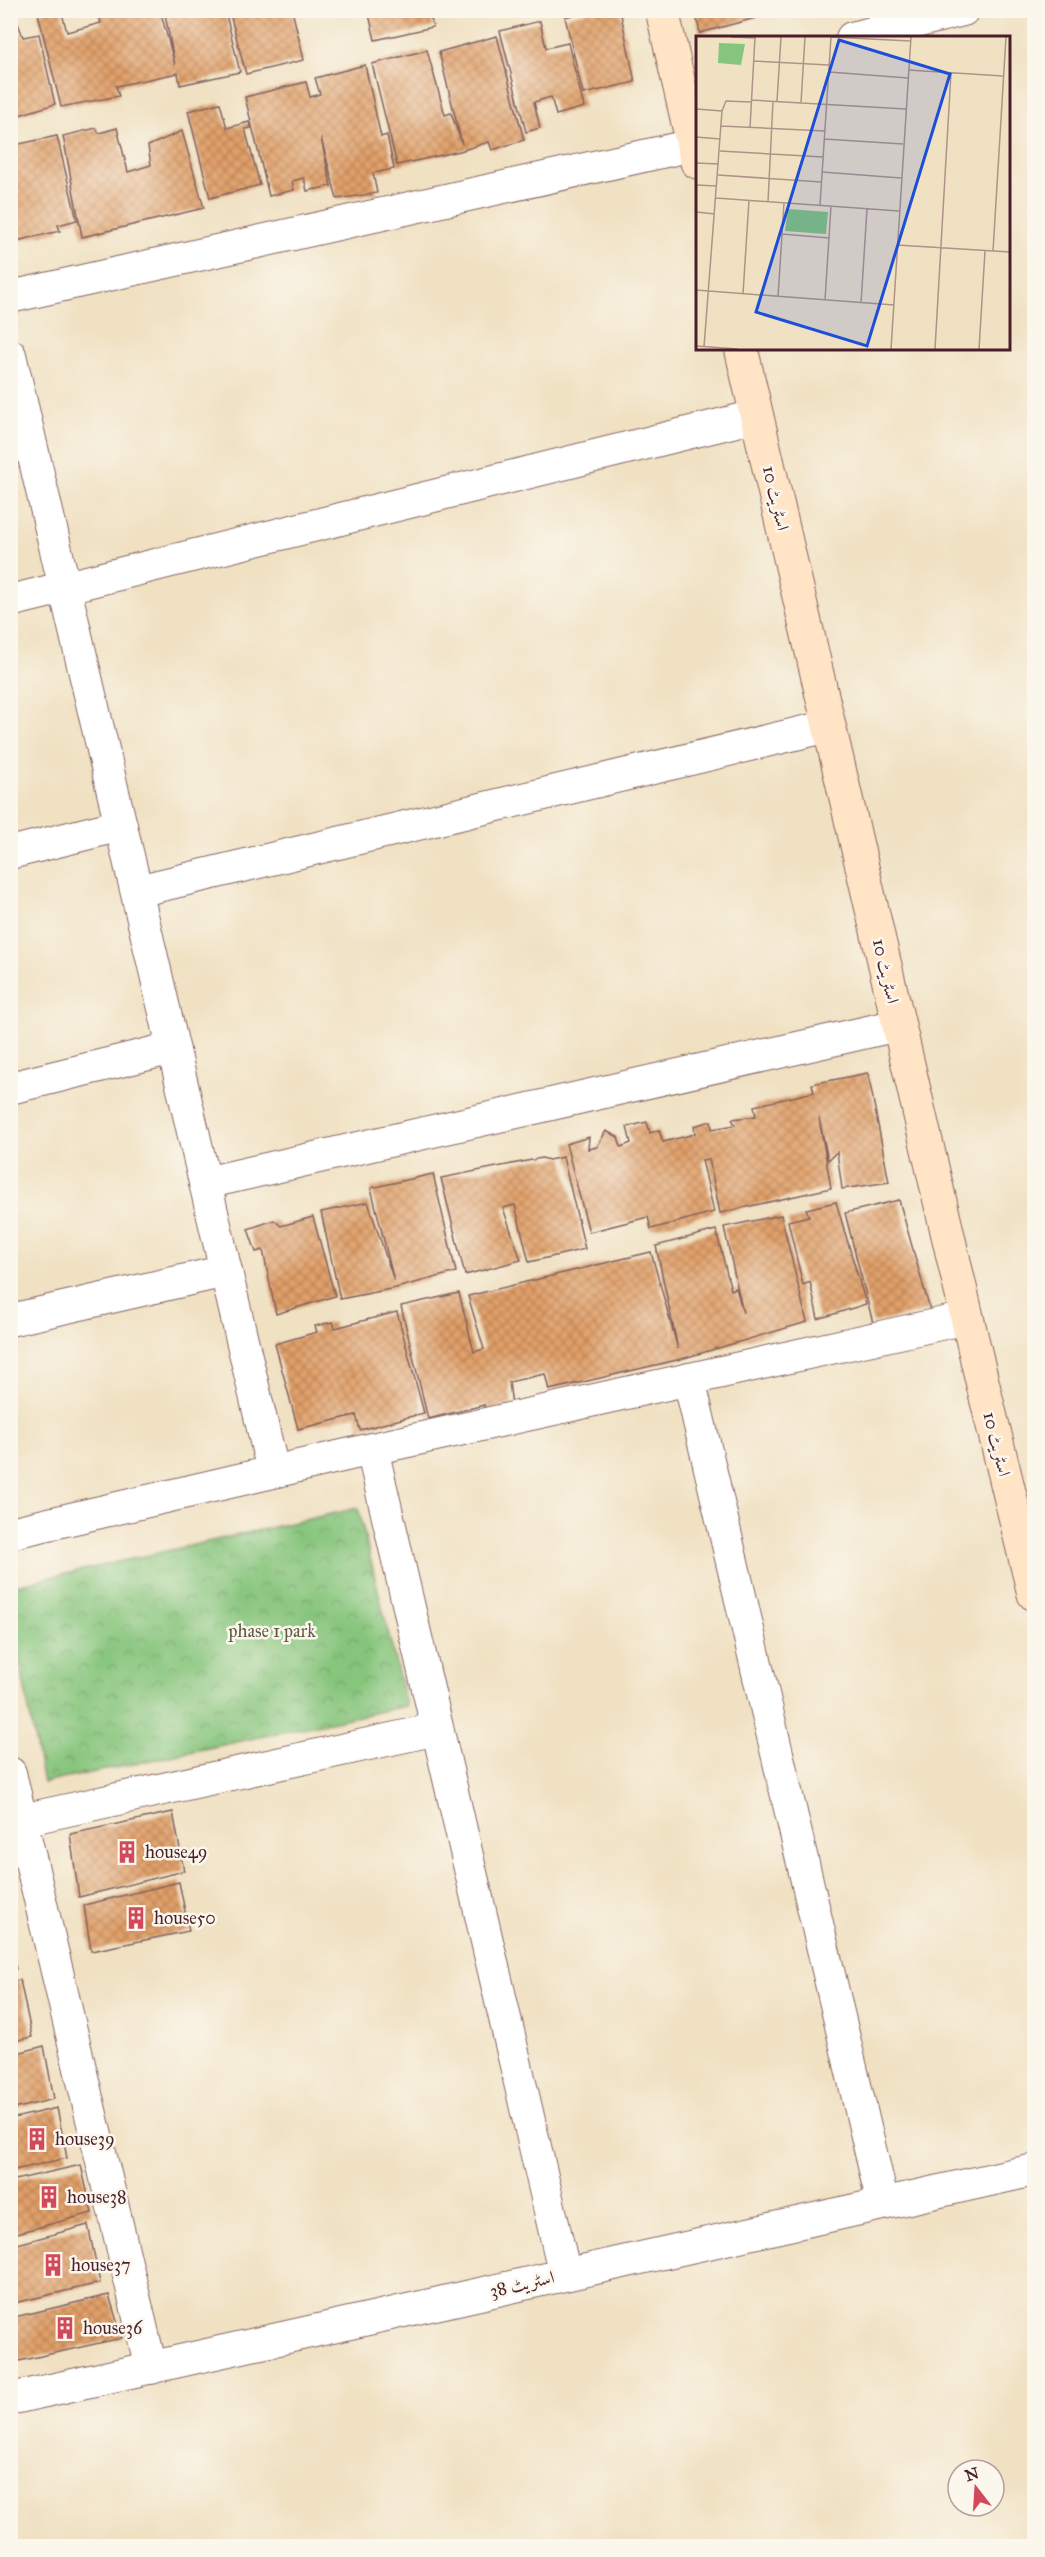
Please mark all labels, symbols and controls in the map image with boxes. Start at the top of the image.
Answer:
inset map [696,36,1009,350]
street label: اسٹریٹ 10 [757,463,794,533]
street label: اسٹریٹ 10 [867,936,904,1006]
street label: اسٹریٹ 10 [977,1409,1016,1479]
park label: phase 1 park [228,1620,316,1642]
building icon: house49 [114,1839,140,1865]
place label: house49 [145,1841,208,1863]
building icon: house50 [123,1905,149,1931]
place label: house50 [154,1907,216,1929]
building icon: house39 [24,2126,50,2152]
place label: house39 [55,2128,115,2150]
building icon: house38 [36,2184,62,2210]
place label: house38 [67,2186,127,2208]
building icon: house37 [40,2252,66,2278]
place label: house37 [71,2254,131,2276]
street label: اسٹریٹ 38 [488,2266,557,2303]
building icon: house36 [52,2315,78,2341]
place label: house36 [83,2317,143,2339]
north arrow [946,2458,1006,2518]
text: N [962,2463,981,2485]

